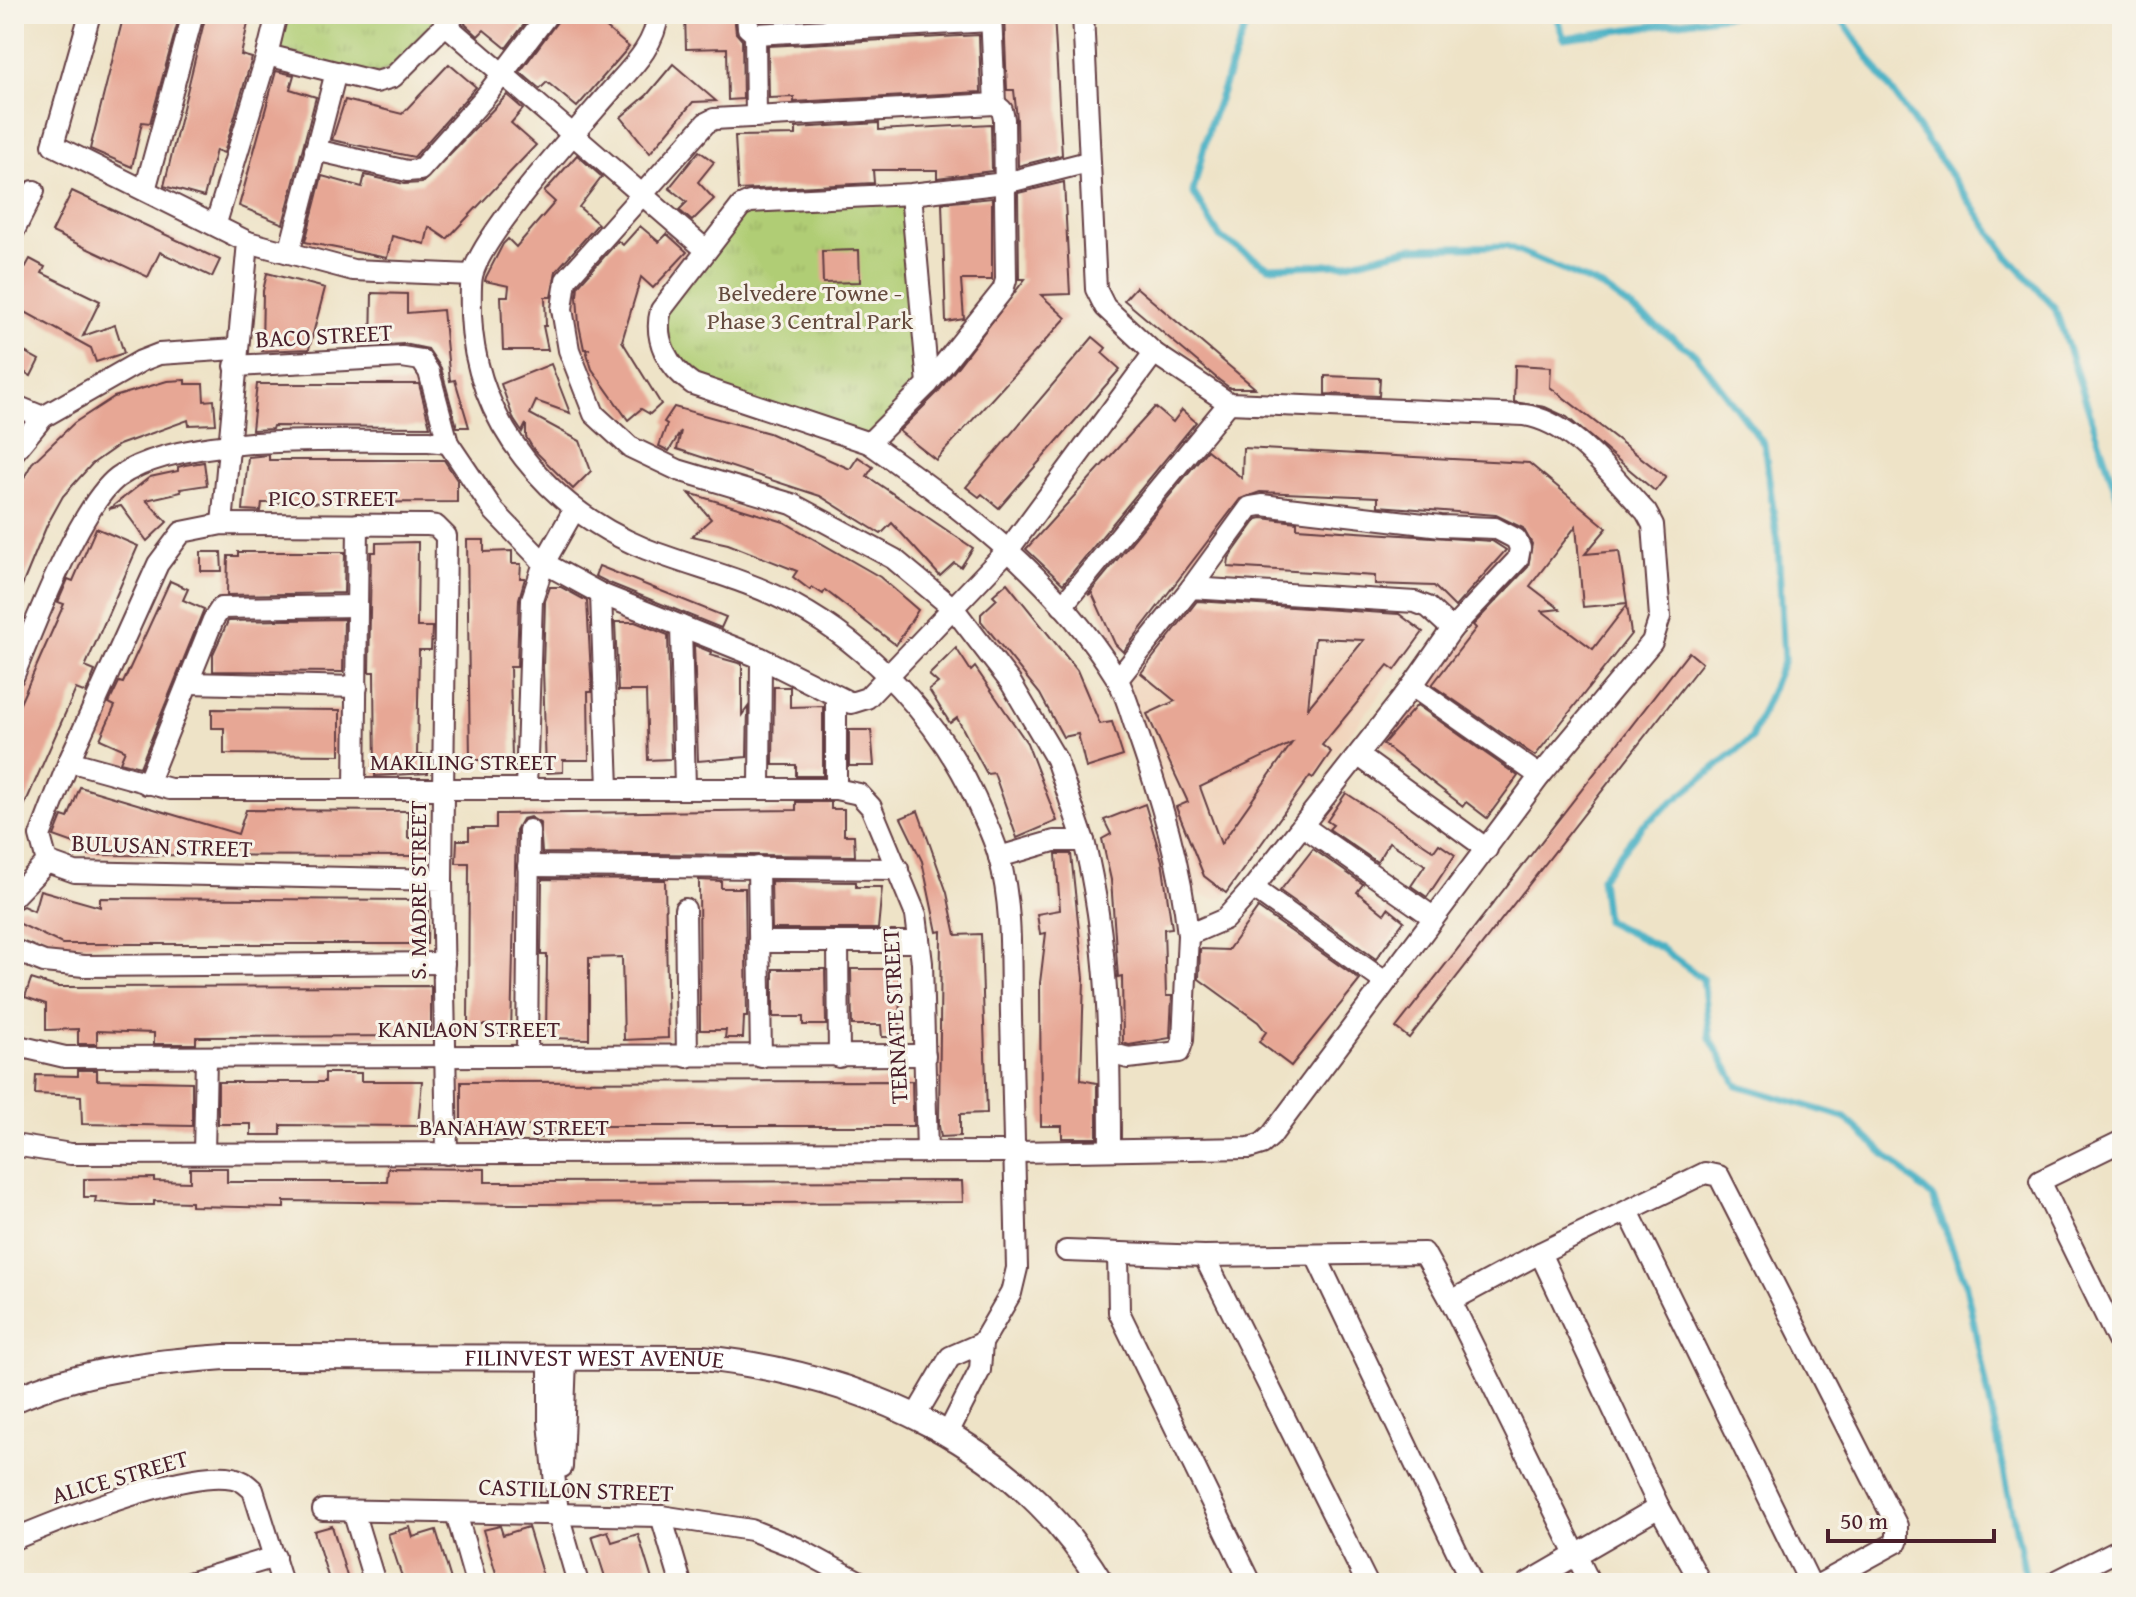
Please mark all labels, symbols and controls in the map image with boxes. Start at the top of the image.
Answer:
park label: Belvedere Towne - Phase 3 Central Park [707,275,914,338]
street label: BACO STREET [254,314,394,357]
street label: PICO STREET [268,480,398,515]
street label: MAKILING STREET [370,744,556,779]
street label: S. MADRE STREET [400,800,435,980]
street label: BULUSAN STREET [71,825,253,866]
street label: TERNATE STREET [872,927,917,1105]
street label: KANLAON STREET [378,1011,560,1046]
street label: BANAHAW STREET [419,1109,609,1144]
street label: FILINVEST WEST AVENUE [465,1339,726,1377]
street label: ALICE STREET [47,1440,192,1513]
street label: CASTILLON STREET [478,1469,674,1510]
scale bar [1828,1493,1994,1543]
text: 50 m [1840,1503,1888,1538]

